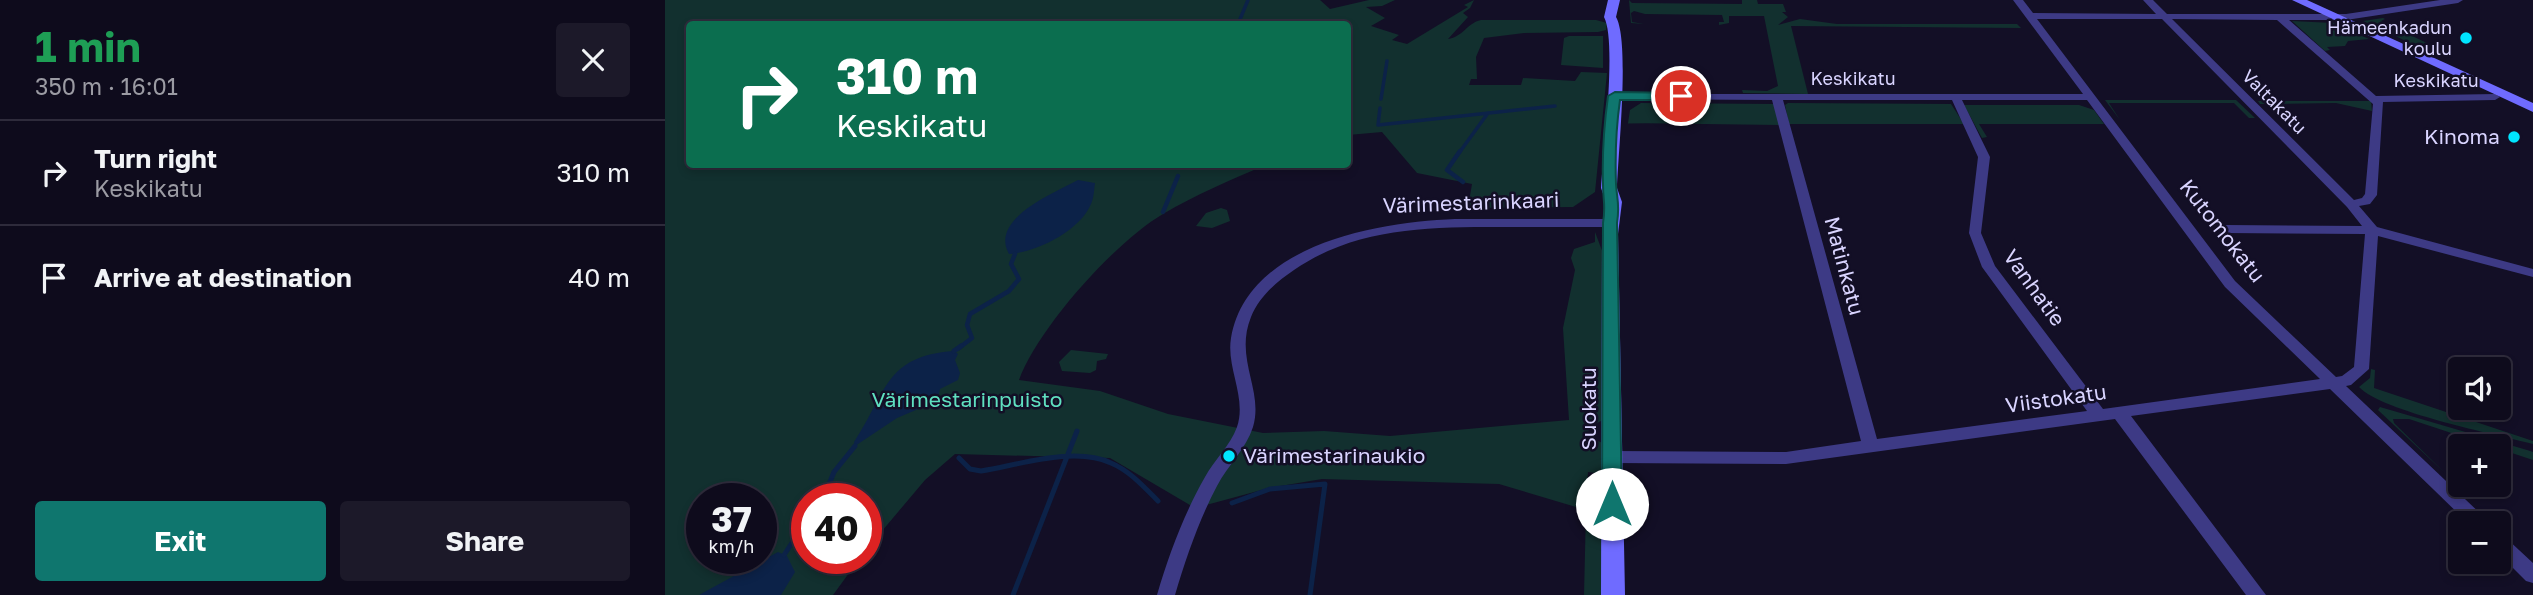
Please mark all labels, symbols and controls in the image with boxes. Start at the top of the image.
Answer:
place label: Hämeenkadun koulu [2327,16,2452,59]
text: 1 min [35,21,141,71]
button: close [556,23,630,97]
marker: Hämeenkadun koulu [2458,30,2474,46]
text: 310 m [836,46,978,105]
icon: right [721,49,812,140]
street label: Valtakatu [2238,65,2311,138]
pin [1651,66,1711,126]
street label: Keskikatu [1810,67,1896,89]
street label: Keskikatu [2393,69,2479,91]
text: 350 m · 16:01 [35,72,178,100]
icon: arrive [1662,77,1700,115]
text: Keskikatu [836,106,987,144]
place label: Kinoma [2424,123,2500,149]
marker: Kinoma [2506,129,2522,145]
text: Turn right [94,143,217,174]
icon: right [35,154,73,192]
text: 310 m [557,157,630,188]
text: Keskikatu [94,174,203,202]
street label: Kutomokatu [2175,174,2271,287]
street label: Värimestarinkaari [1382,186,1560,218]
street label: Matinkatu [1819,214,1871,318]
street label: Vanhatie [1998,244,2071,331]
icon: arrive [35,259,73,297]
text: Arrive at destination [94,262,352,293]
text: 40 m [569,262,630,293]
map controls [2448,357,2511,574]
button: sound [2448,357,2511,420]
street label: Suokatu [1575,367,1601,451]
street label: Viistokatu [2004,378,2108,418]
park label: Värimestarinpuisto [872,386,1062,412]
button: + [2448,434,2511,497]
place label: Värimestarinaukio [1243,442,1425,468]
marker: Värimestarinaukio [1221,448,1237,464]
position arrow [1575,467,1649,541]
speed limit sign: 40 [791,483,882,574]
text: 37 [711,498,752,540]
button: Exit [35,501,326,581]
button: Share [340,501,630,581]
button: − [2448,511,2511,574]
text: km/h [709,535,754,557]

